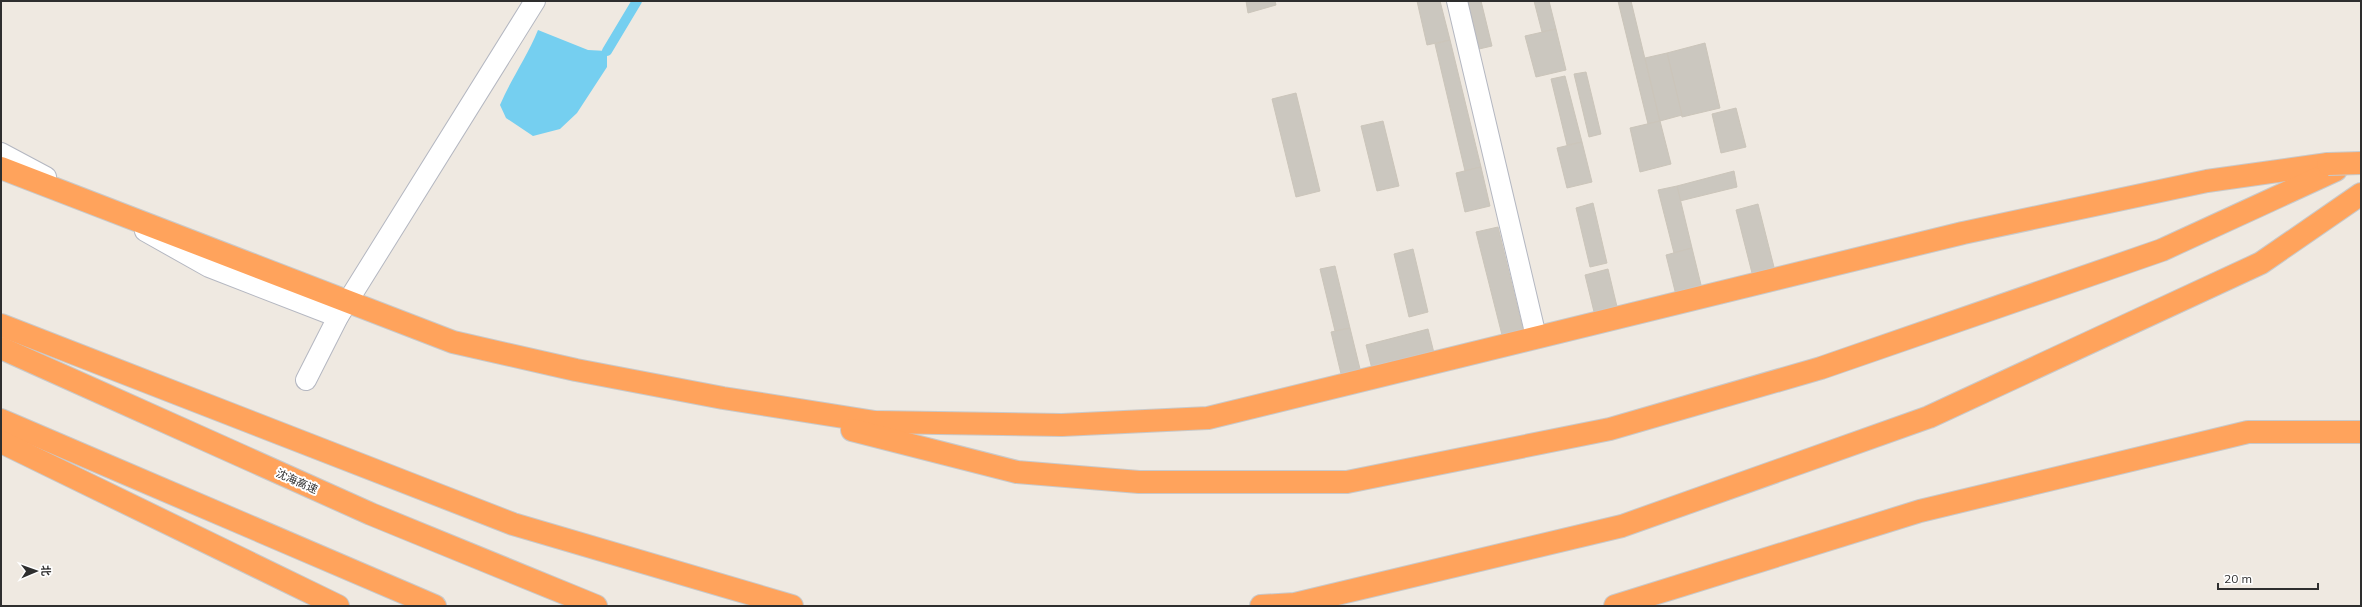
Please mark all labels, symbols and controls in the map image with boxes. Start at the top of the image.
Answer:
street label: 沈海高速 [274,466,320,496]
north arrow [16,551,56,591]
text: 北 [39,565,53,576]
scale bar [2218,565,2318,591]
text: 20 m [2224,571,2252,586]

